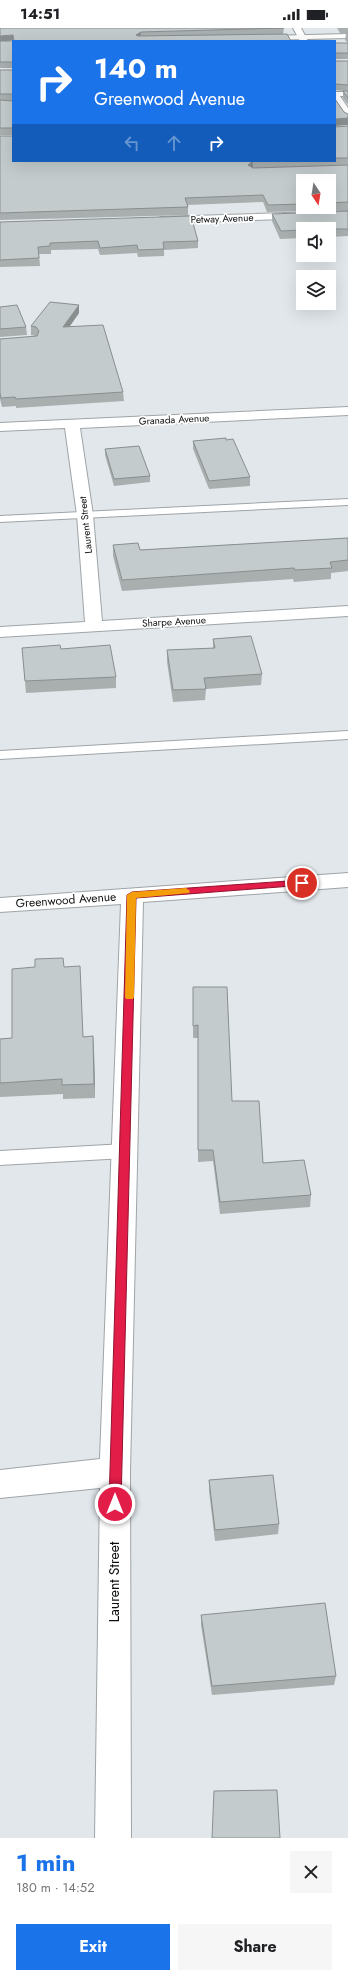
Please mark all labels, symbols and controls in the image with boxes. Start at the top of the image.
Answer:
text: 14:51 [20,3,60,25]
text: 140 m [94,48,178,89]
icon: right [28,56,80,108]
text: Greenwood Avenue [94,86,245,112]
icon: left [121,132,143,154]
icon: ahead [163,132,185,154]
icon: right [205,132,227,154]
north arrow [296,174,336,214]
map controls [296,174,336,310]
street label: Petway Avenue [190,210,254,227]
button: sound [296,222,336,262]
button: layers [296,270,336,310]
street label: Granada Avenue [138,410,210,429]
street label: Laurent Street [75,495,96,554]
street label: Sharpe Avenue [142,612,206,631]
pin [285,866,319,900]
icon: arrive [291,872,313,894]
street label: Greenwood Avenue [15,888,117,912]
position arrow [94,1483,136,1525]
street label: Laurent Street [104,1541,124,1622]
text: 1 min [16,1845,76,1880]
button: close [290,1851,332,1893]
text: 180 m · 14:52 [16,1878,95,1897]
button: Exit [16,1924,170,1970]
button: Share [178,1924,332,1970]

